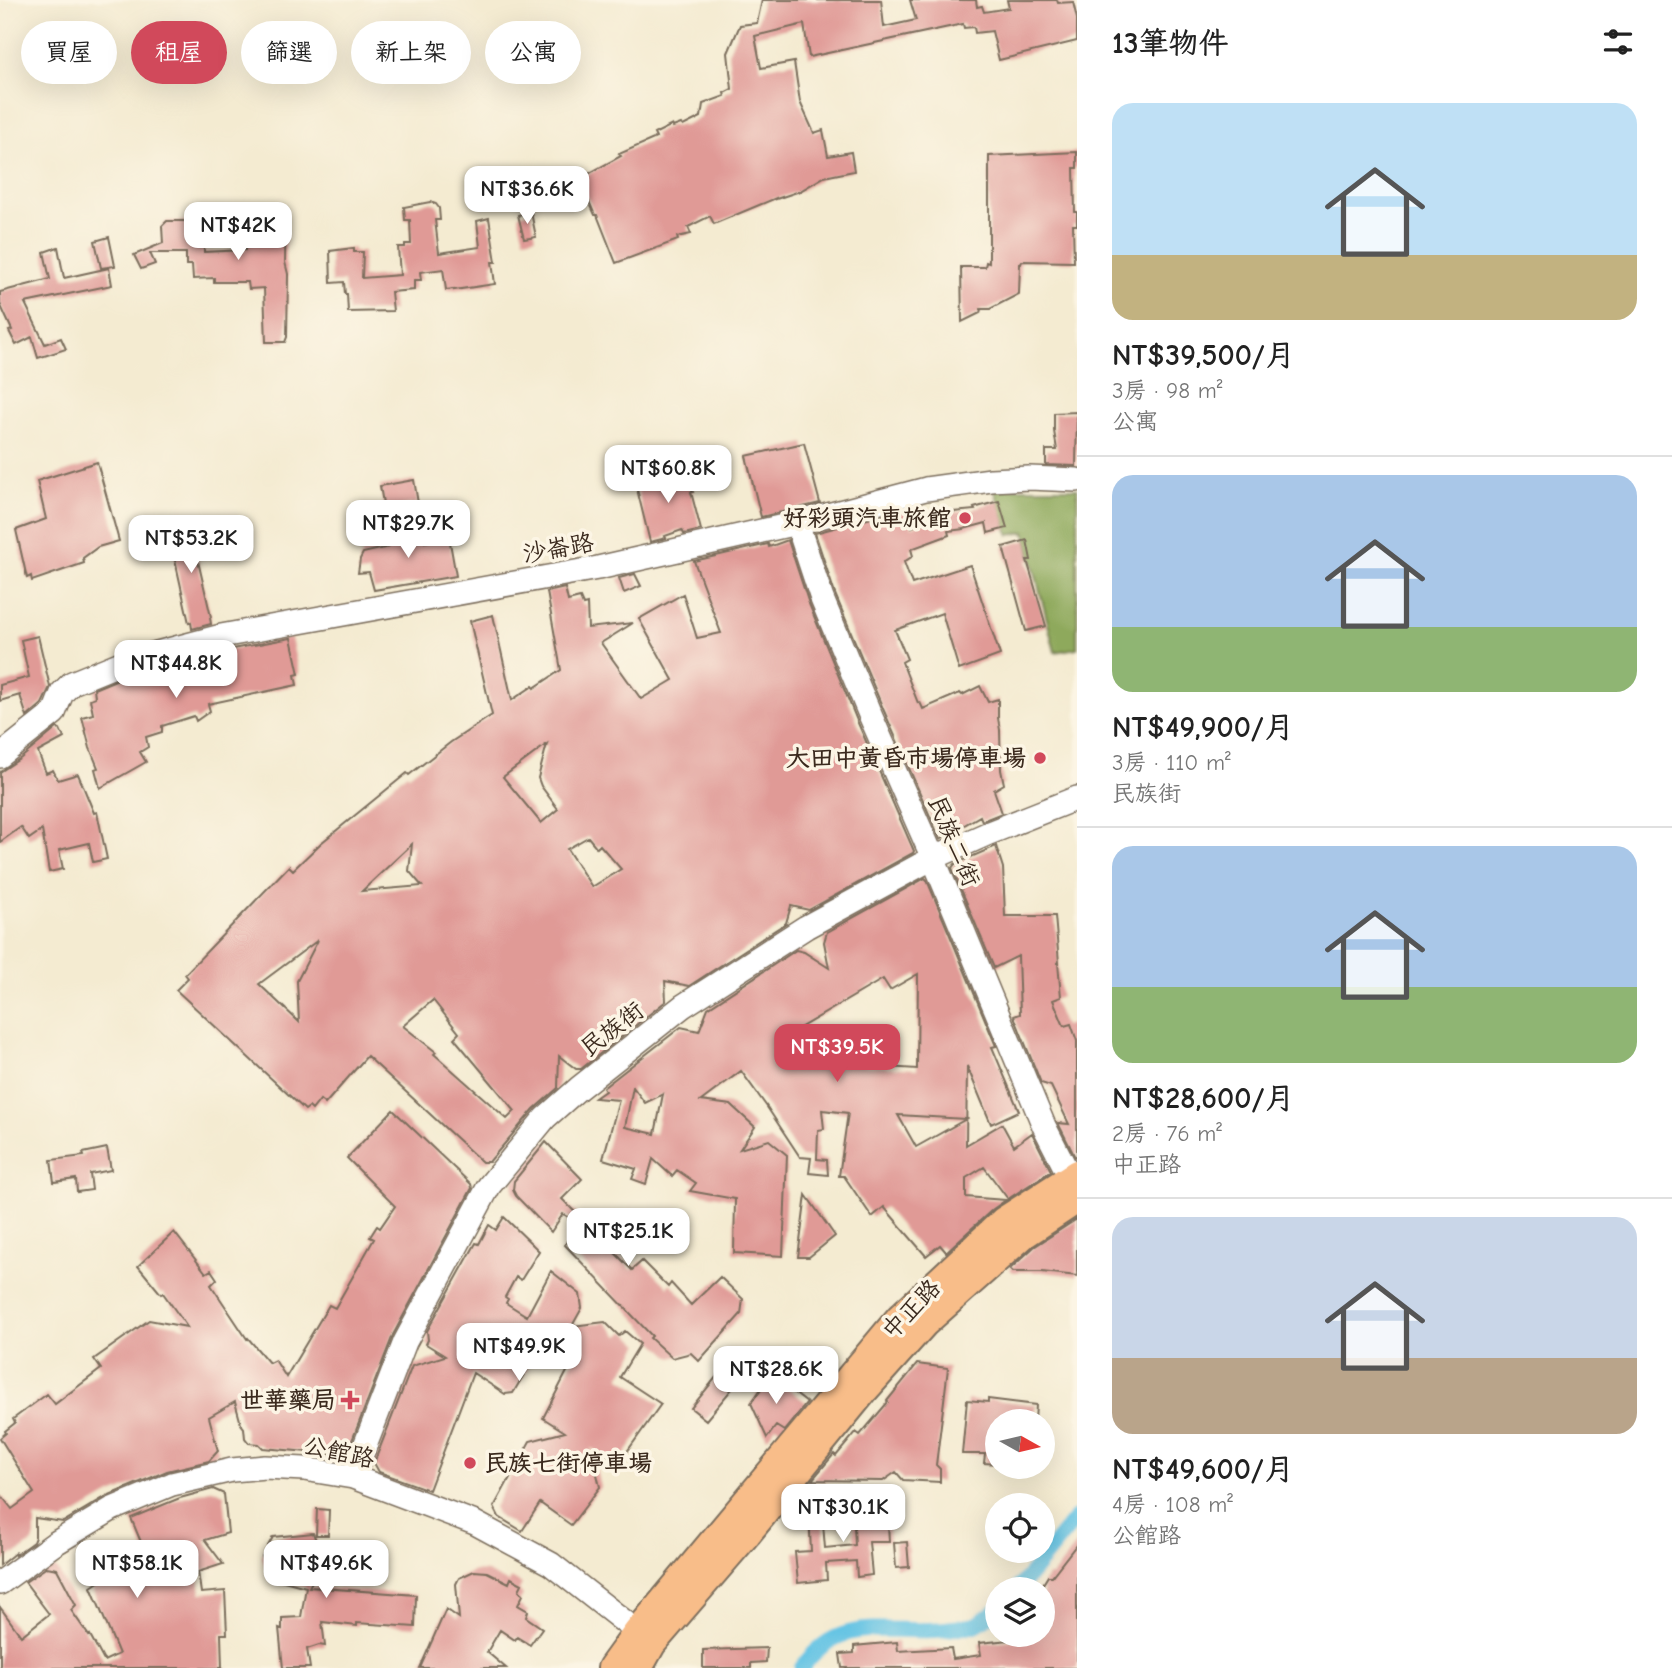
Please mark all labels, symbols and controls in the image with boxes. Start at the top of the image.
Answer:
chip: 買屋 [21,21,117,84]
chip: 租屋 [131,21,227,84]
chip: 篩選 [241,21,337,84]
chip: 新上架 [351,21,471,84]
chip: 公寓 [485,21,581,84]
icon: filters [1599,23,1637,61]
text: 13筆物件 [1112,26,1229,61]
icon: home [1312,149,1438,275]
pin: NT$36.6K [455,166,599,226]
text: NT$36.6K [480,175,574,202]
pin: NT$42K [181,202,295,262]
text: NT$42K [200,211,276,238]
text: NT$39,500/月 [1112,338,1295,373]
text: 3房 · 98 m² [1112,377,1223,404]
text: 公寓 [1112,408,1158,435]
pin: NT$60.8K [596,446,740,505]
text: NT$60.8K [621,454,715,481]
pin: NT$29.7K [336,500,480,560]
place label: 好彩頭汽車旅館 [783,504,951,532]
text: NT$29.7K [362,509,454,536]
marker: 好彩頭汽車旅館 [957,510,973,526]
pin: NT$53.2K [119,516,263,575]
icon: home [1312,521,1438,647]
text: NT$53.2K [144,524,238,551]
street label: 沙崙路 [520,528,596,568]
pin: NT$44.8K [104,640,248,700]
text: NT$44.8K [130,649,222,676]
text: NT$49,900/月 [1112,710,1294,745]
place label: 大田中黃昏市場停車場 [786,744,1026,772]
text: 3房 · 110 m² [1112,749,1231,776]
marker: 大田中黃昏市場停車場 [1032,750,1048,766]
text: 民族街 [1112,780,1181,807]
street label: 民族二街 [922,791,986,891]
icon: home [1312,892,1438,1018]
street label: 民族街 [575,996,649,1062]
pin: NT$39.5K [765,1024,909,1084]
text: NT$39.5K [790,1033,884,1060]
text: NT$28,600/月 [1112,1081,1295,1116]
text: 2房 · 76 m² [1112,1120,1222,1147]
text: 中正路 [1112,1151,1181,1178]
pin: NT$25.1K [556,1208,700,1268]
text: NT$25.1K [583,1217,673,1244]
icon: home [1312,1263,1438,1389]
street label: 中正路 [876,1273,946,1345]
pin: NT$49.9K [447,1324,591,1383]
text: NT$49.9K [473,1332,565,1359]
pin: NT$28.6K [704,1346,848,1406]
text: NT$28.6K [729,1355,823,1382]
place label: 世華藥局 [240,1386,336,1414]
marker: 世華藥局 [342,1392,358,1408]
north arrow [985,1409,1055,1479]
map controls [985,1409,1055,1647]
street label: 公館路 [301,1431,377,1473]
place label: 民族七街停車場 [484,1449,652,1477]
text: NT$49,600/月 [1112,1452,1294,1487]
marker: 民族七街停車場 [462,1455,478,1471]
pin: NT$30.1K [771,1484,915,1544]
text: 4房 · 108 m² [1112,1491,1233,1518]
text: NT$30.1K [797,1493,889,1520]
button: locate [985,1493,1055,1563]
text: 公館路 [1112,1522,1181,1549]
pin: NT$58.1K [65,1540,209,1600]
pin: NT$49.6K [254,1540,398,1600]
text: NT$58.1K [91,1549,183,1576]
text: NT$49.6K [280,1549,372,1576]
button: layers [985,1577,1055,1647]

